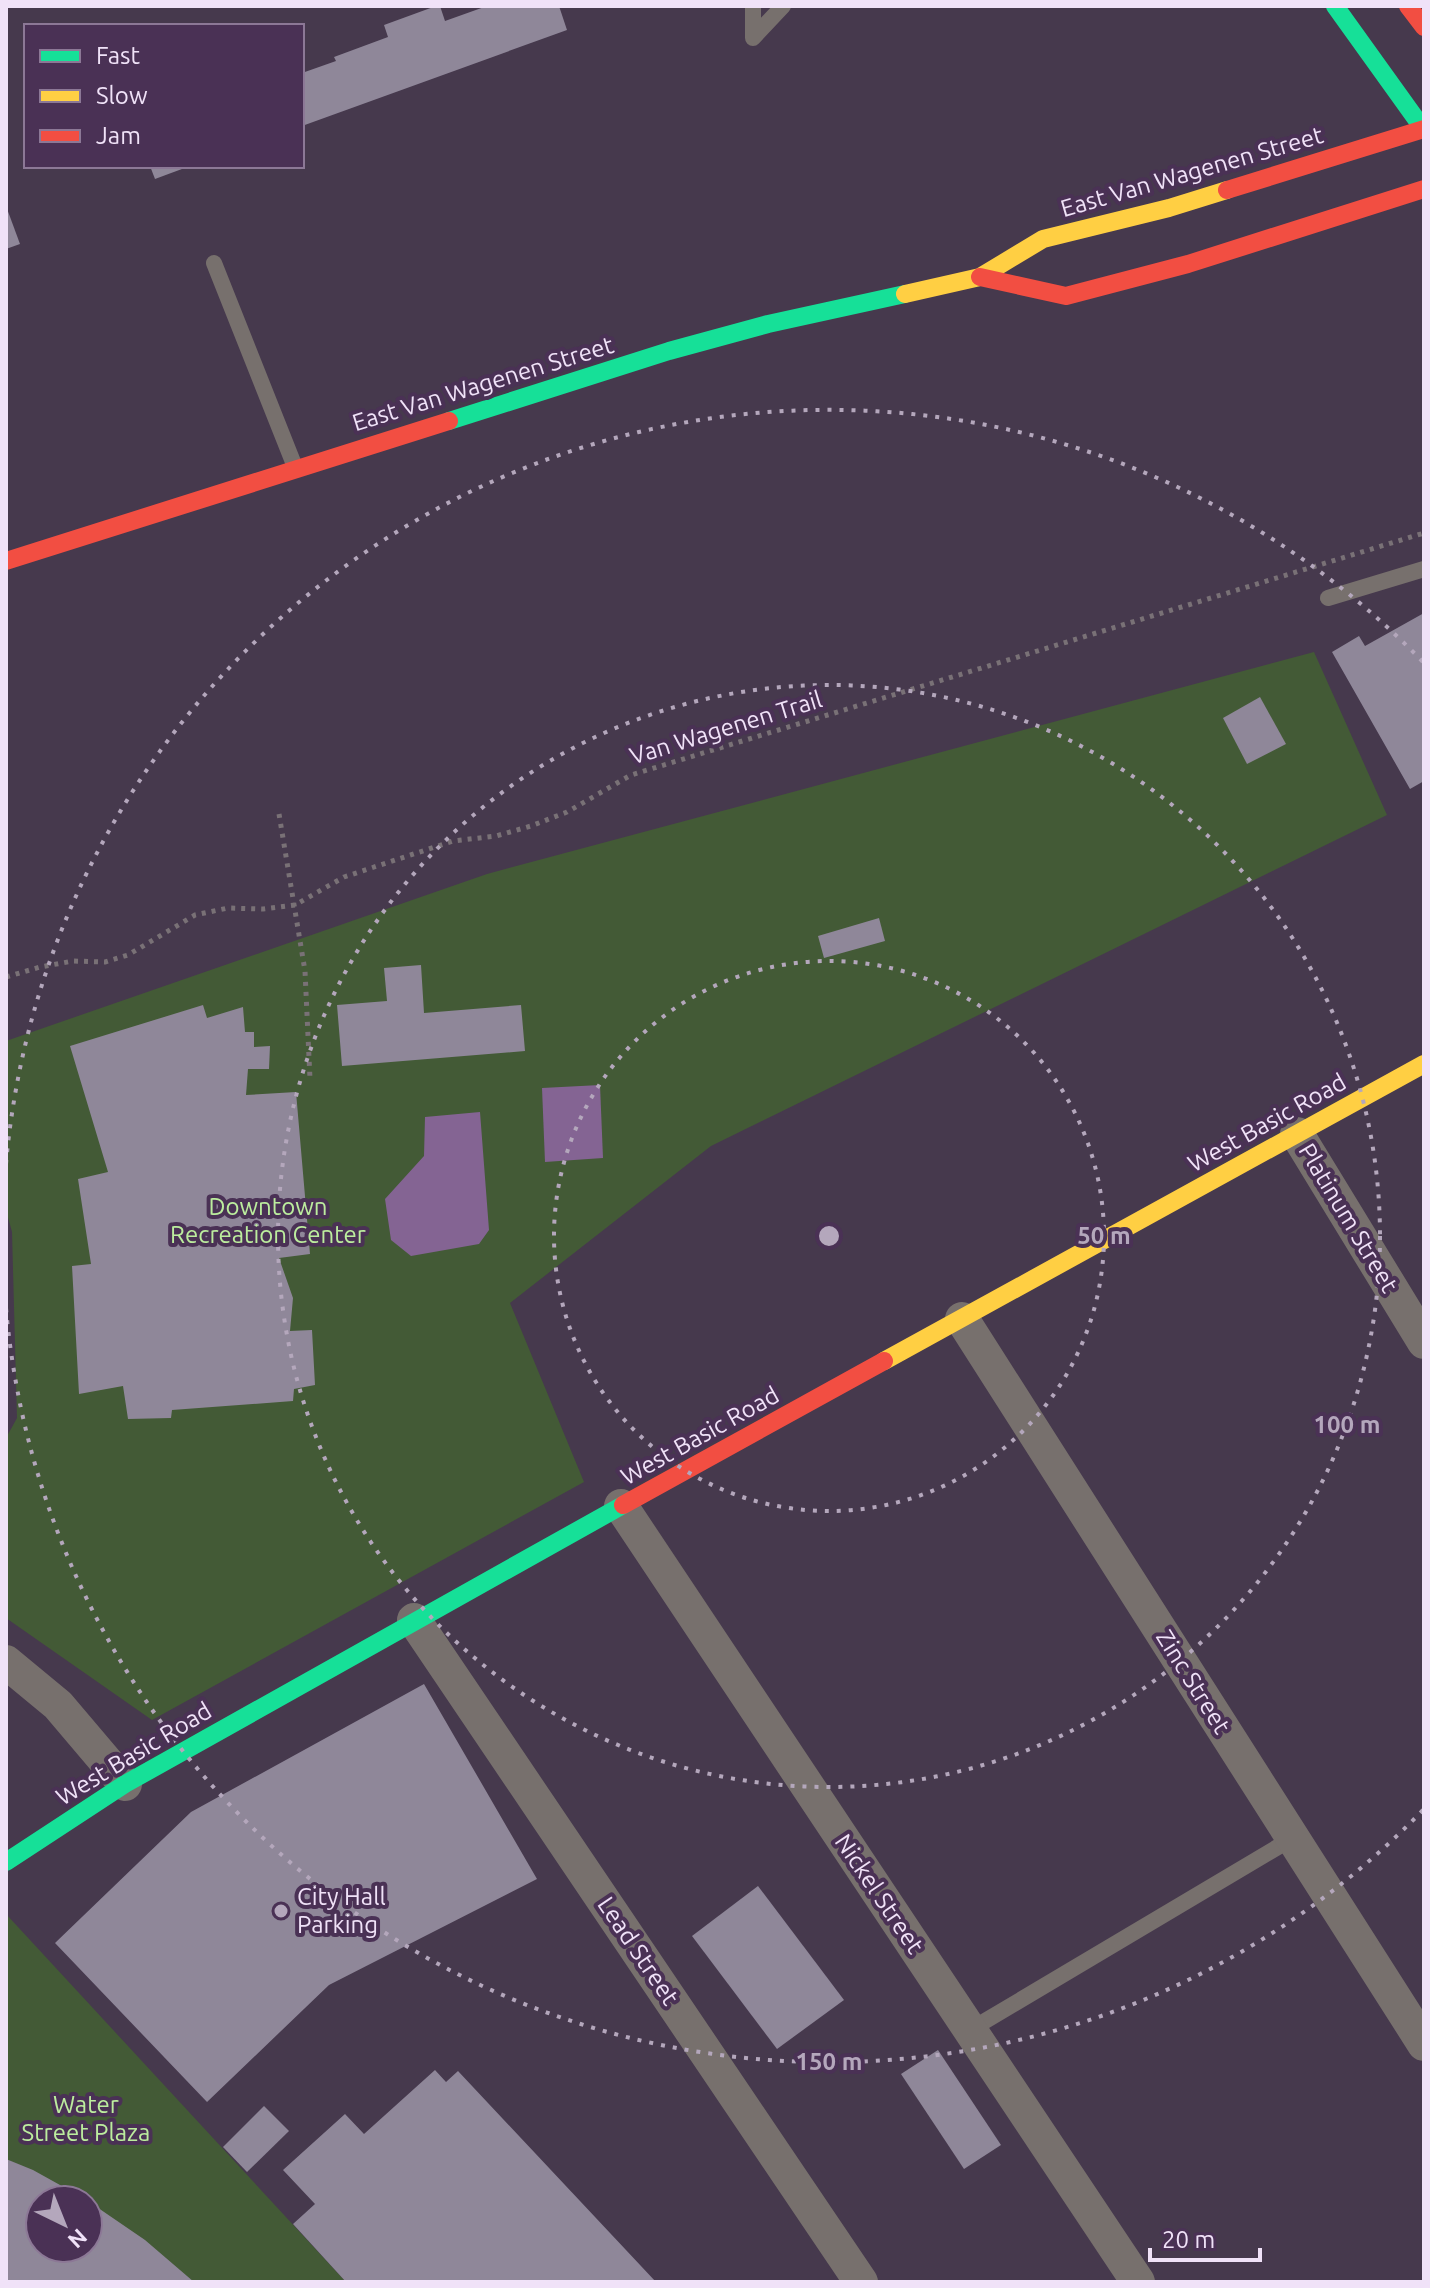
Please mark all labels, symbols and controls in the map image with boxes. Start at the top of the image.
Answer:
legend [24,24,304,168]
text: Fast [96,42,140,69]
text: Slow [96,82,148,109]
street label: East Van Wagenen Street [1058,121,1327,222]
text: Jam [96,122,141,149]
street label: East Van Wagenen Street [349,331,617,436]
street label: Van Wagenen Trail [626,685,825,770]
street label: West Basic Road [1183,1068,1350,1177]
street label: Platinum Street [1293,1138,1404,1298]
park label: Downtown Recreation Center [170,1193,366,1248]
centre of rings [815,1222,843,1250]
text: 50 m [1077,1222,1131,1249]
street label: West Basic Road [616,1381,783,1490]
text: 100 m [1314,1411,1380,1438]
street label: Zinc Street [1151,1625,1236,1739]
street label: West Basic Road [51,1697,216,1811]
street label: Nickel Street [830,1829,929,1959]
place label: City Hall Parking [297,1883,386,1938]
street label: Lead Street [592,1892,685,2010]
marker: City Hall Parking [272,1902,290,1920]
text: 150 m [796,2048,862,2075]
park label: Water Street Plaza [22,2091,150,2146]
north arrow [24,2184,104,2264]
scale bar [1150,2212,1260,2262]
text: N [63,2224,93,2254]
text: 20 m [1162,2226,1215,2253]

